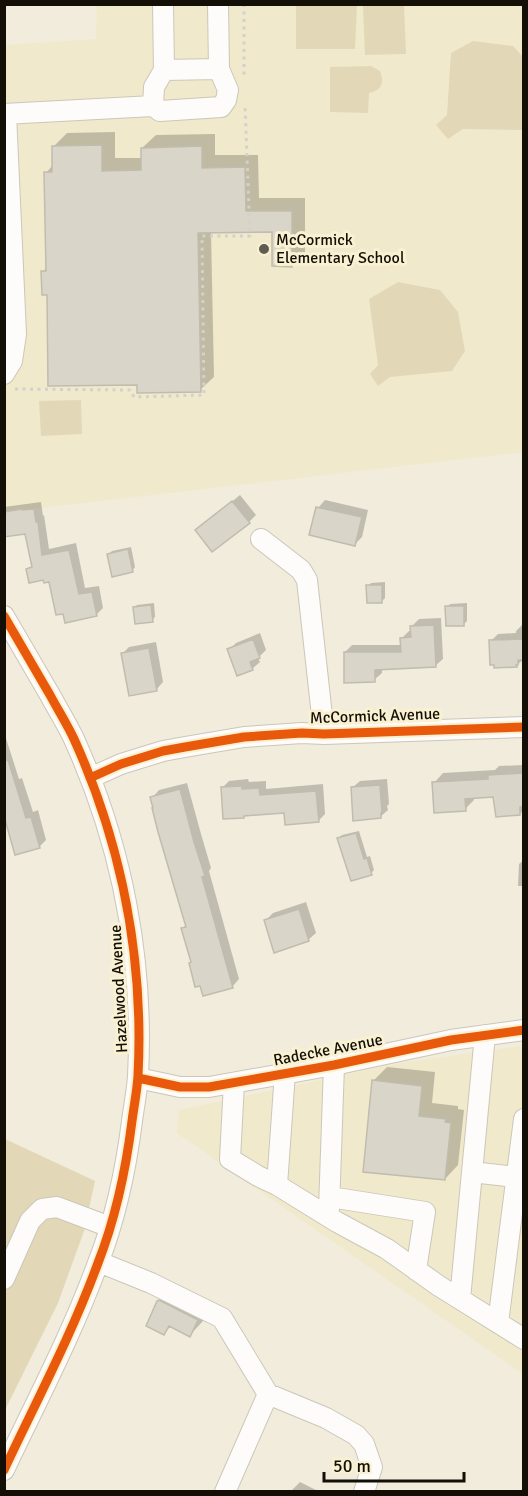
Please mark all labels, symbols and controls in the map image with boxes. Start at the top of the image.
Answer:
place label: McCormick Elementary School [276,230,405,268]
marker: McCormick Elementary School [257,242,271,256]
street label: McCormick Avenue [309,704,441,728]
street label: Hazelwood Avenue [106,924,132,1054]
street label: Radecke Avenue [272,1030,384,1070]
scale bar [324,1445,464,1483]
text: 50 m [333,1455,371,1477]

